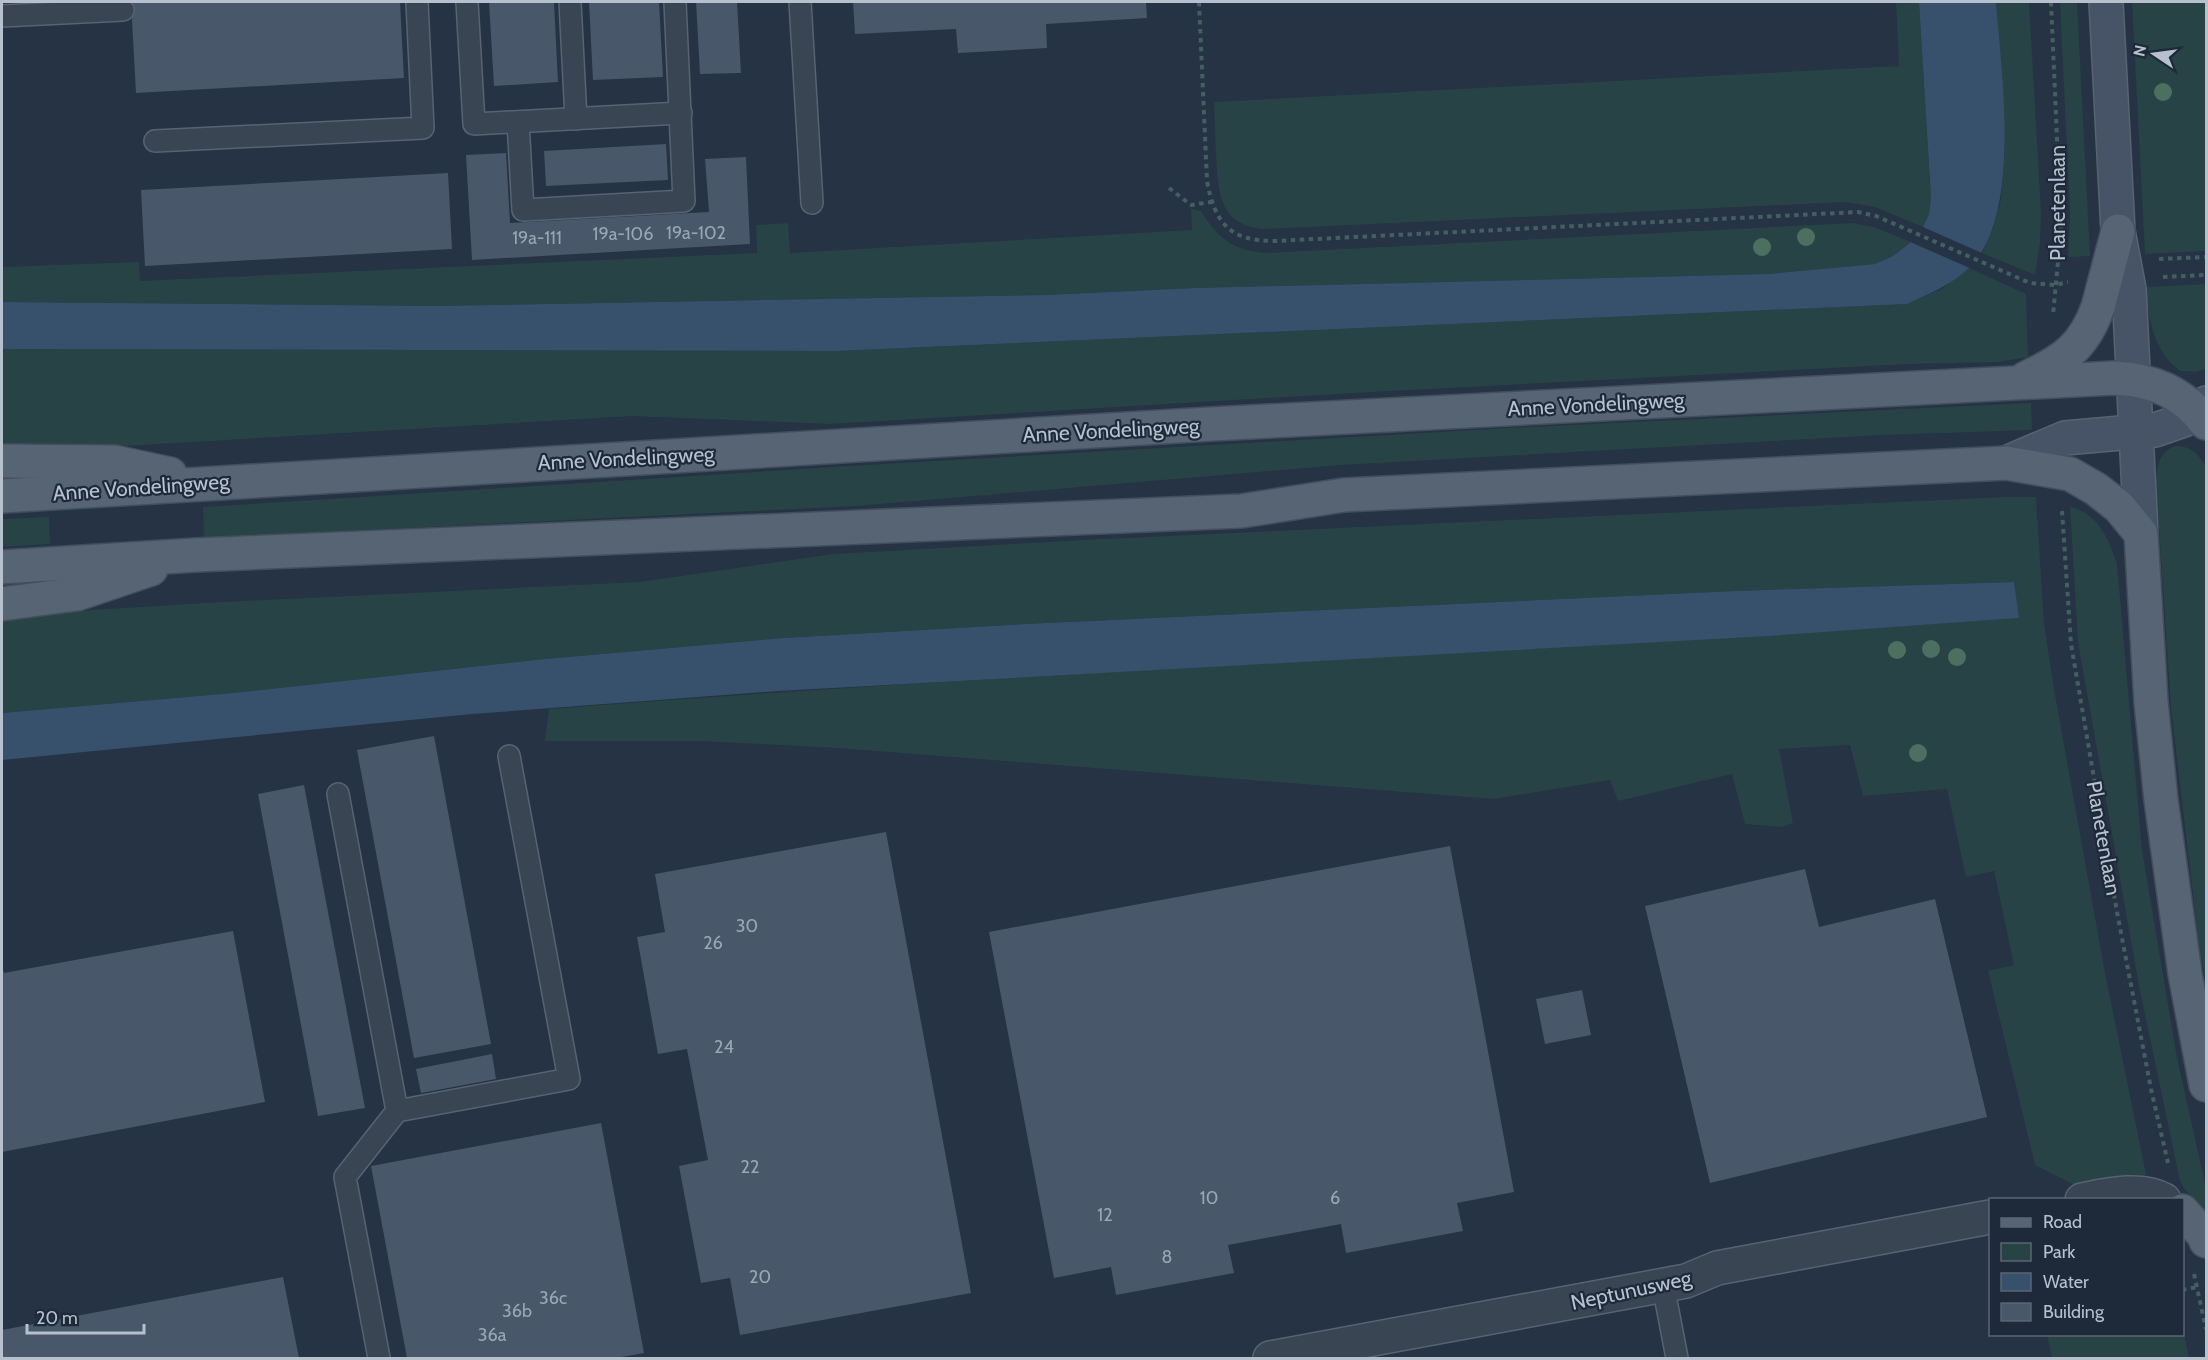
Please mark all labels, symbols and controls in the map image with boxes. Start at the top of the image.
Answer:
north arrow [2124,24,2184,84]
text: N [2129,43,2150,58]
street label: Planetenlaan [2045,145,2070,261]
house number: 19a-102 [666,222,726,244]
house number: 19a-106 [593,223,653,245]
house number: 19a-111 [512,227,562,249]
street label: Anne Vondelingweg [1507,387,1686,421]
street label: Anne Vondelingweg [1022,413,1201,447]
street label: Anne Vondelingweg [537,441,716,475]
street label: Anne Vondelingweg [52,468,231,506]
street label: Planetenlaan [2082,779,2126,897]
house number: 30 [736,915,758,937]
house number: 26 [703,932,723,954]
house number: 24 [714,1036,734,1058]
house number: 22 [741,1156,759,1178]
house number: 10 [1200,1187,1218,1209]
house number: 6 [1330,1187,1340,1209]
legend [1989,1198,2184,1336]
house number: 12 [1097,1204,1113,1226]
text: Road [2043,1211,2082,1233]
text: Park [2043,1241,2076,1263]
house number: 8 [1162,1246,1172,1268]
street label: Neptunusweg [1568,1265,1694,1315]
house number: 20 [749,1266,771,1288]
text: Water [2043,1271,2089,1293]
house number: 36c [539,1287,567,1309]
scale bar [27,1297,144,1335]
house number: 36b [502,1300,532,1322]
text: Building [2043,1301,2105,1323]
text: 20 m [36,1307,78,1329]
house number: 36a [478,1324,507,1346]

